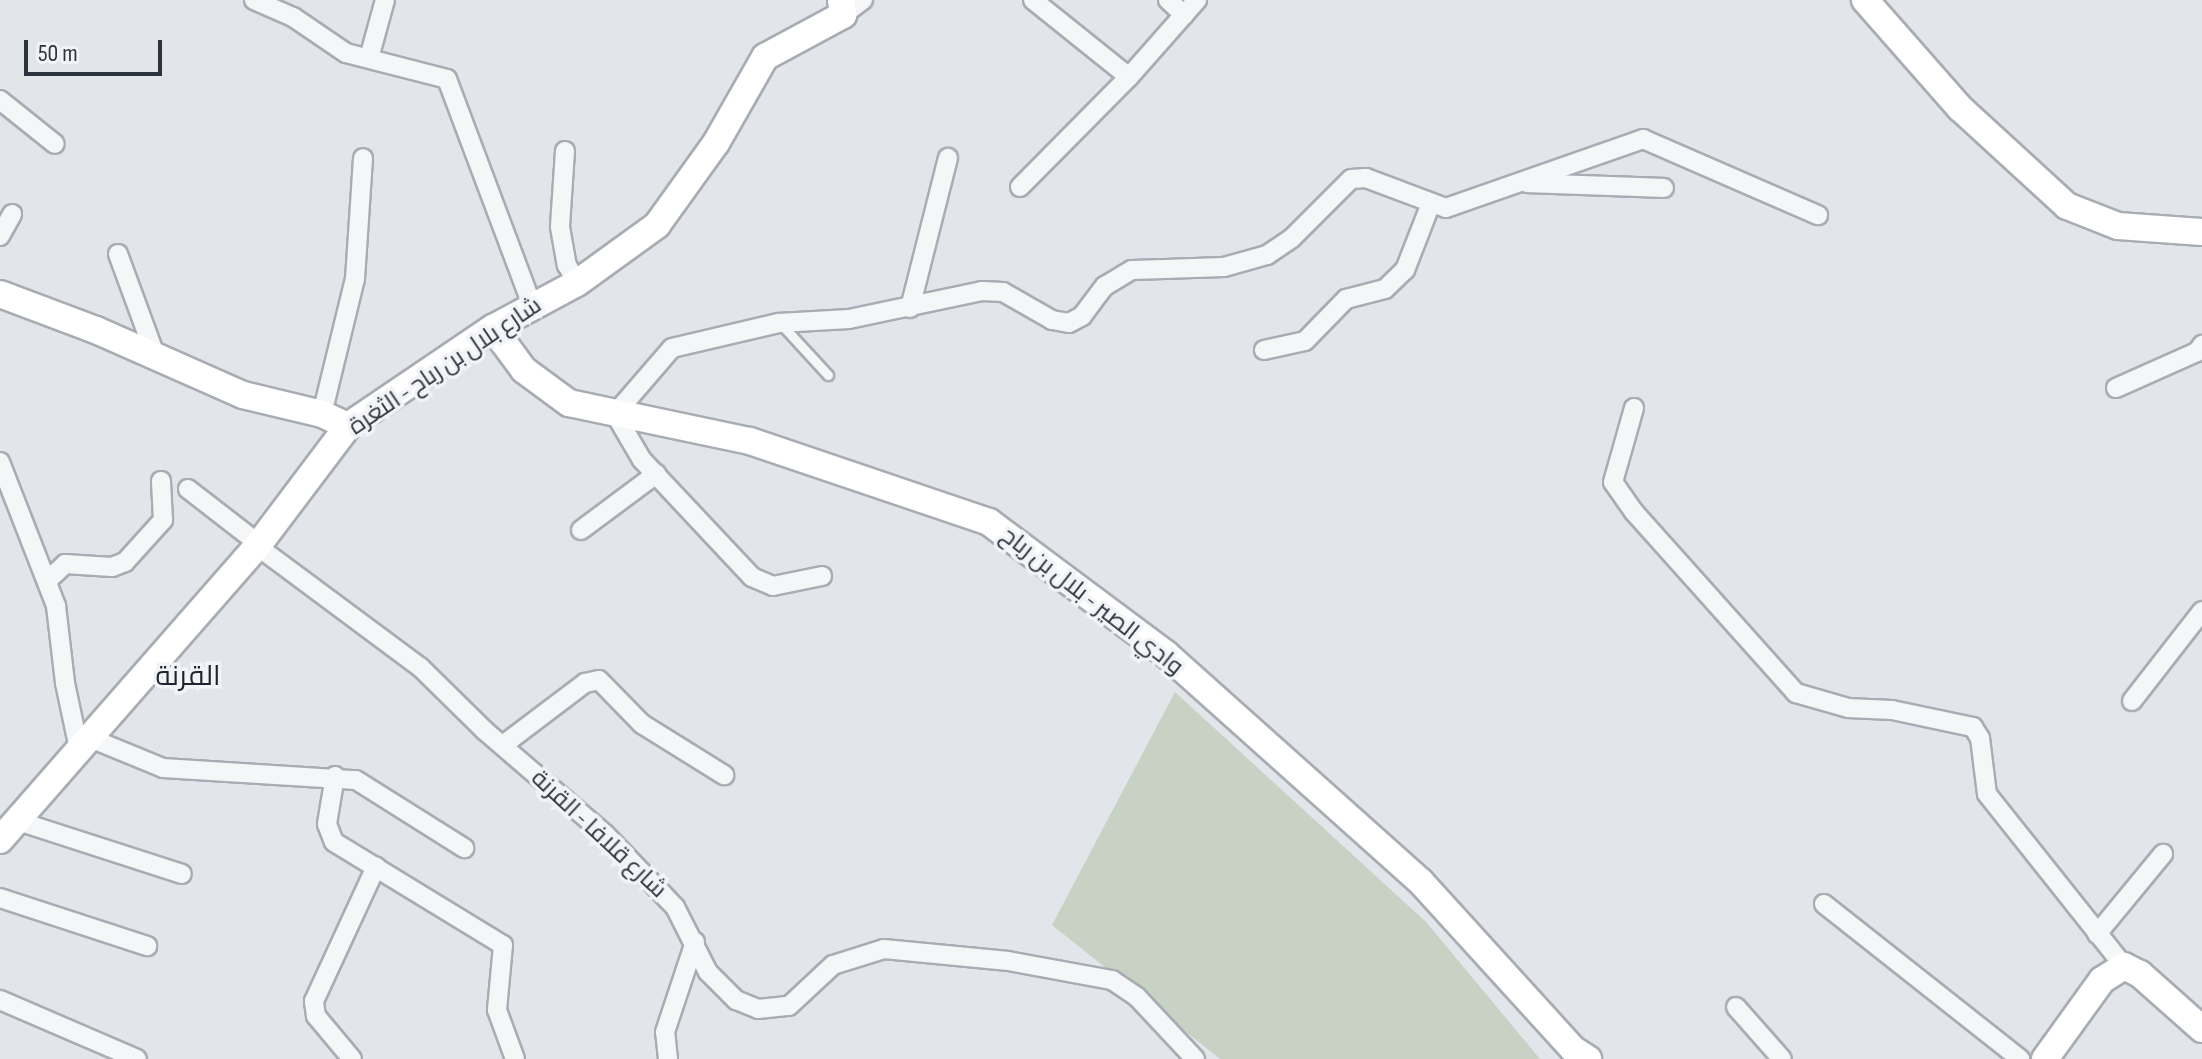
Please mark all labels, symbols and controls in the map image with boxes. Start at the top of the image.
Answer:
scale bar [28,24,166,74]
text: 50 m [38,39,78,68]
street label: شارع بلال بن رباح - الثغرة [343,291,547,441]
street label: وادي الصير - بلال بن رباح [995,521,1189,681]
district label: القرنة [155,660,221,694]
street label: شارع قلافا - القرنة [525,764,673,904]

